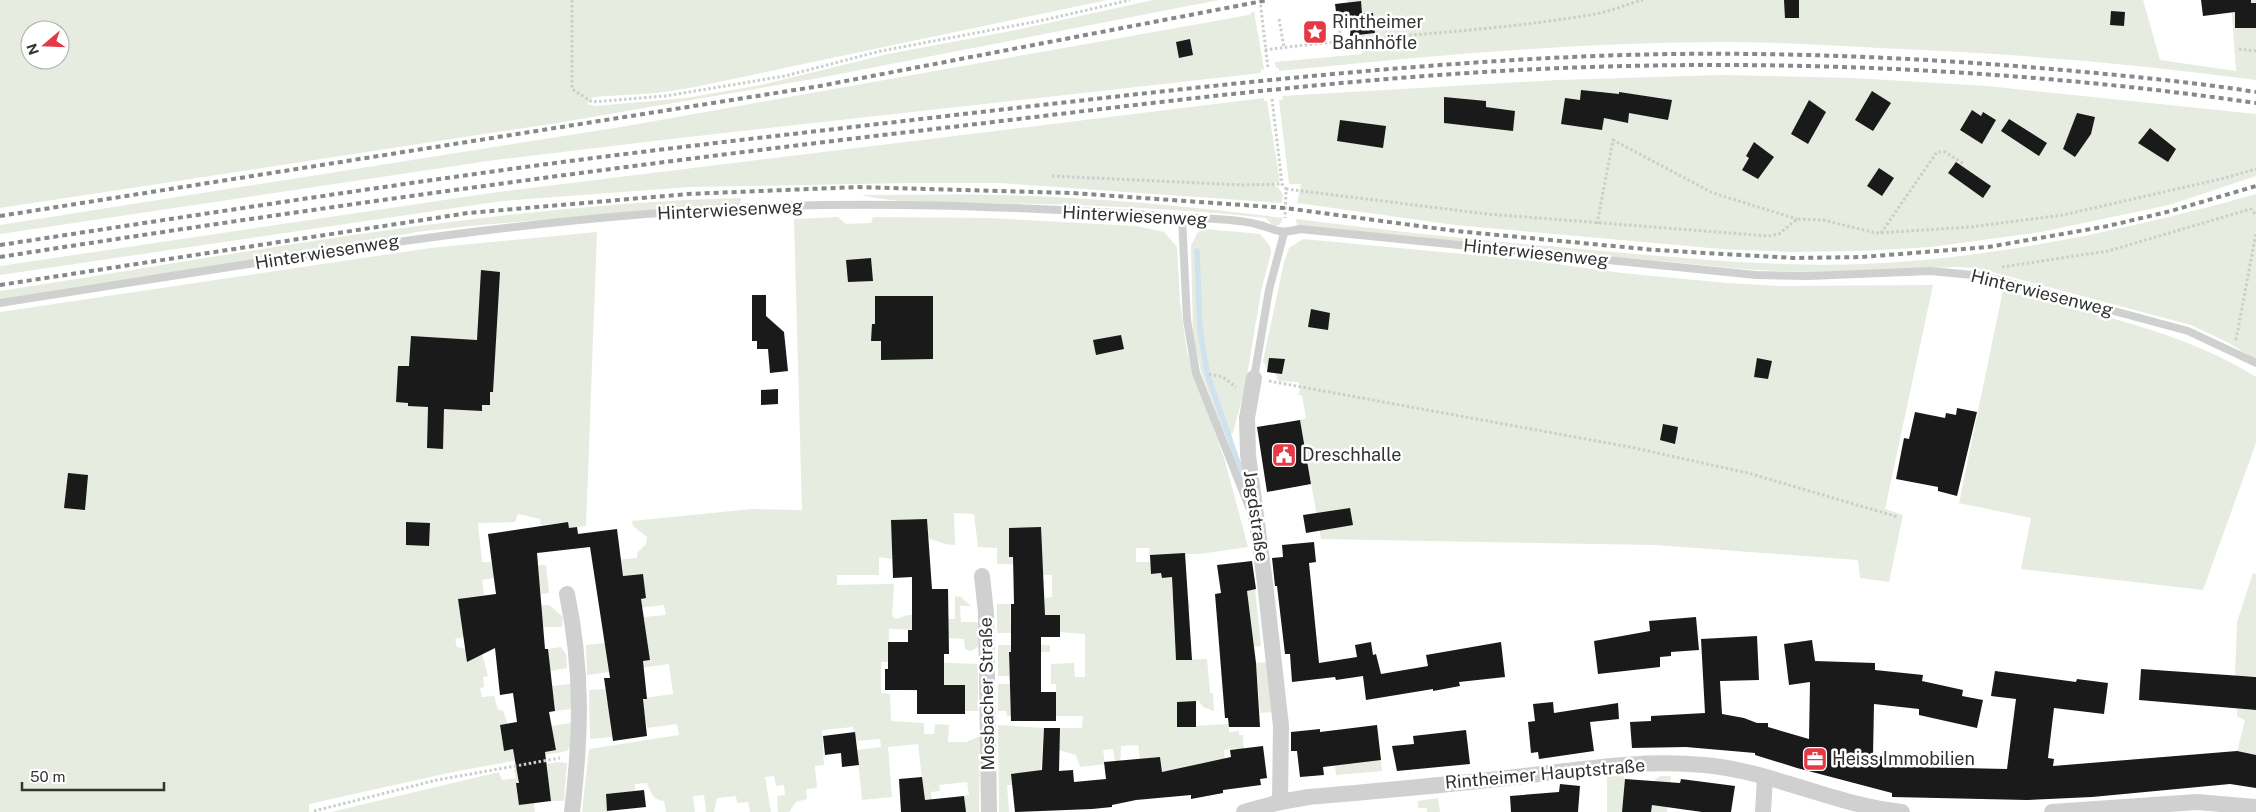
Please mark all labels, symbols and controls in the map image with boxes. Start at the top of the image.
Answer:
place label: Rintheimer Bahnhöfle [1332,11,1424,53]
place icon: Rintheimer Bahnhöfle [1302,19,1328,45]
north arrow [20,20,70,70]
text: N [23,41,42,57]
street label: Hinterwiesenweg [657,195,803,224]
street label: Hinterwiesenweg [1062,201,1208,230]
street label: Hinterwiesenweg [253,230,401,273]
street label: Hinterwiesenweg [1462,234,1610,271]
street label: Hinterwiesenweg [1969,265,2115,320]
public building icon: Dreschhalle [1271,442,1297,468]
place label: Dreschhalle [1302,444,1401,465]
street label: Jagdstraße [1240,469,1273,563]
street label: Mosbacher Straße [975,617,998,771]
office icon: Heiss Immobilien [1802,746,1828,772]
place label: Heiss Immobilien [1832,748,1975,769]
street label: Rintheimer Hauptstraße [1444,754,1646,793]
scale bar [22,760,165,792]
text: 50 m [30,768,65,785]

